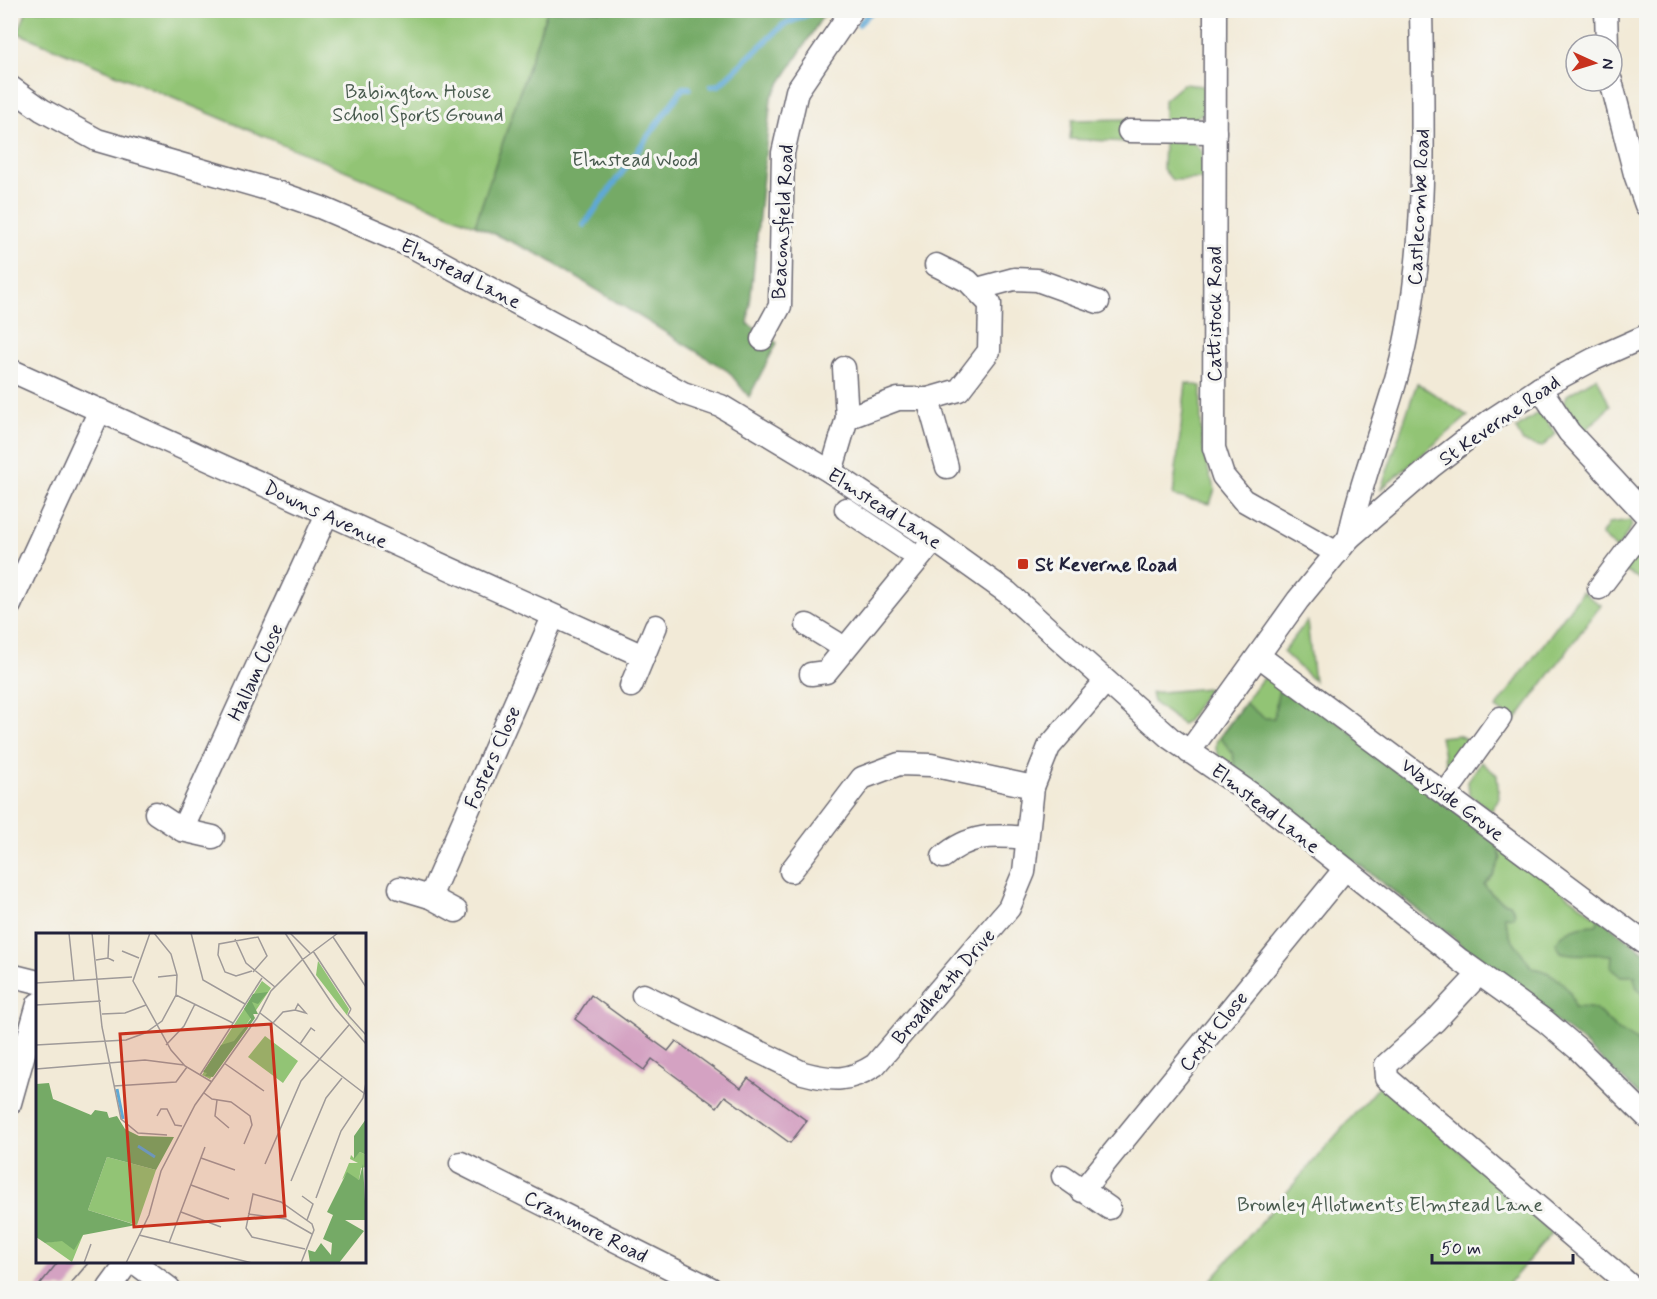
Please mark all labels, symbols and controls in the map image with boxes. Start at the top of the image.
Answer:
north arrow [1564,33,1624,93]
text: N [1597,58,1618,70]
park label: Babington House School Sports Ground [332,79,504,129]
street label: Castlecombe Road [1402,128,1437,286]
street label: Beaconsfield Road [766,144,801,300]
park label: Elmstead Wood [572,147,698,174]
street label: Elmstead Lane [396,232,525,316]
street label: Cattistock Road [1202,246,1229,382]
street label: St Keverne Road [1434,369,1566,473]
street label: Elmstead Lane [822,462,947,556]
street label: Downs Avenue [259,475,392,556]
place label: St Keverne Road [1035,552,1177,579]
marker: St Keverne Road [1016,557,1030,571]
street label: Hallam Close [222,620,291,726]
street label: Fosters Close [459,702,528,813]
street label: Wayside Grove [1395,752,1509,848]
street label: Elmstead Lane [1205,758,1325,860]
street label: Broadheath Drive [886,923,1002,1051]
inset map [36,933,366,1263]
street label: Croft Close [1173,986,1255,1078]
street label: Cranmore Road [519,1185,652,1270]
park label: Bromley Allotments Elmstead Lane [1237,1192,1543,1219]
scale bar [1432,1227,1573,1265]
text: 50 m [1441,1237,1481,1261]

